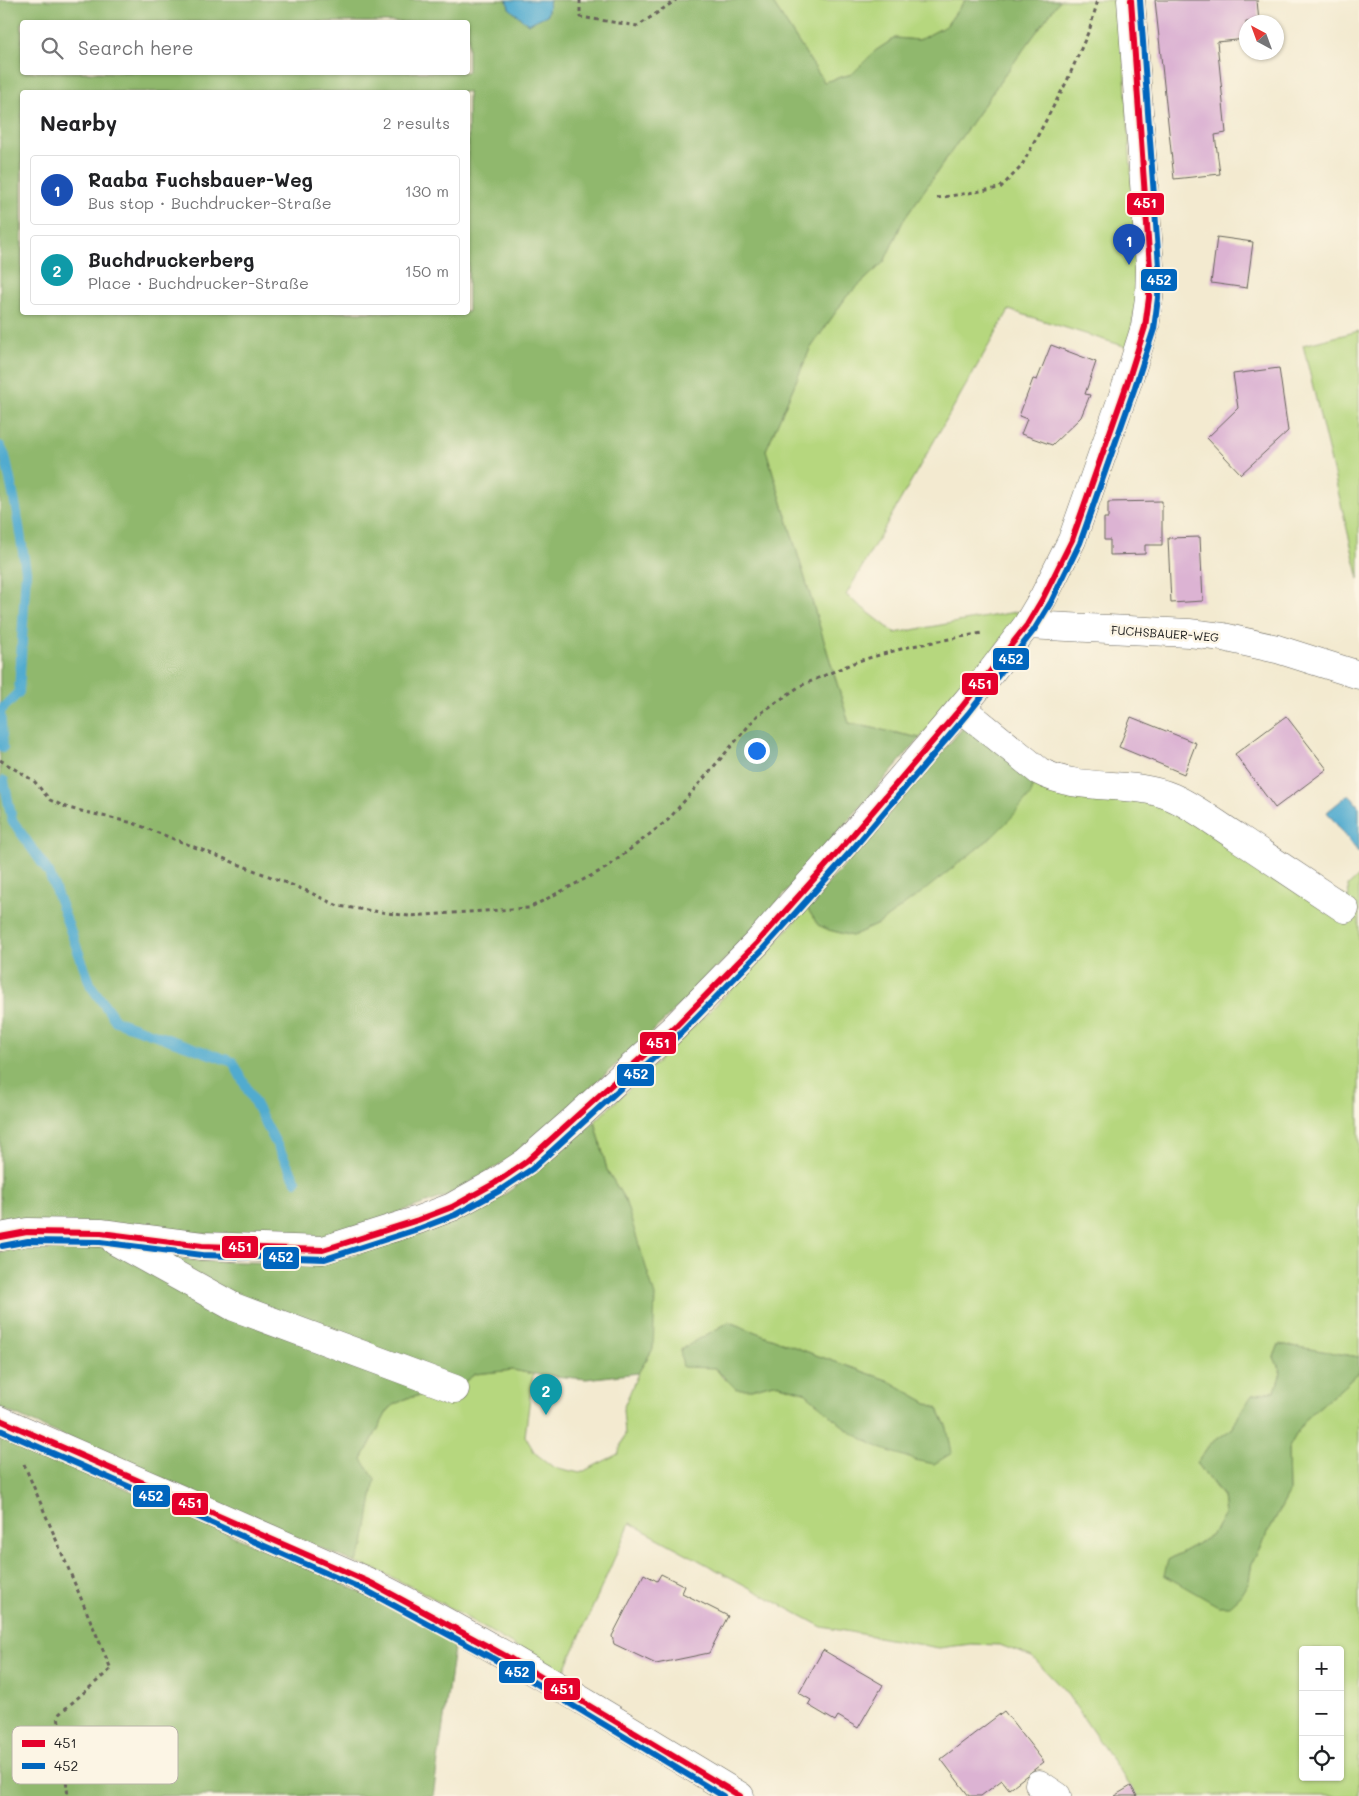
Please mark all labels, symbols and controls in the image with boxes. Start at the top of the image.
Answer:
north arrow [1239,15,1284,60]
search box [20,20,470,75]
icon: search [38,34,66,62]
text: Search here [78,35,194,60]
text: Nearby [40,109,117,136]
text: 2 results [383,112,450,133]
text: Raaba Fuchsbauer-Weg [88,167,313,192]
text: 1 [53,180,61,201]
text: 130 m [405,180,449,201]
text: Bus stop · Buchdrucker-Straße [88,192,332,213]
line badge: 451 [1126,192,1165,216]
text: 451 [1133,193,1157,212]
pin: 1 [1113,224,1145,265]
text: Buchdruckerberg [88,247,254,272]
text: 2 [53,260,61,281]
text: 150 m [405,260,449,281]
line badge: 452 [1140,268,1178,292]
text: 452 [1147,270,1172,289]
text: Place · Buchdrucker-Straße [88,272,309,293]
street label: FUCHSBAUER-WEG [1110,621,1220,645]
line badge: 452 [992,647,1030,671]
text: 452 [999,649,1024,668]
line badge: 451 [961,672,999,696]
text: 451 [968,674,992,693]
your location [744,738,770,764]
line badge: 451 [639,1031,677,1055]
text: 451 [646,1033,670,1052]
line badge: 452 [616,1063,655,1087]
text: 452 [624,1064,649,1083]
line badge: 451 [221,1235,259,1259]
text: 451 [228,1237,252,1256]
line badge: 452 [262,1246,300,1270]
text: 452 [269,1247,294,1266]
pin: 2 [530,1374,562,1415]
line badge: 452 [132,1484,171,1508]
text: 452 [139,1486,164,1505]
line badge: 451 [171,1492,209,1516]
text: 451 [178,1493,202,1512]
map controls [1299,1646,1344,1781]
button: + [1299,1646,1344,1691]
line badge: 452 [498,1660,536,1684]
text: 452 [505,1662,530,1681]
line badge: 451 [543,1677,581,1701]
text: 451 [550,1679,574,1698]
button: − [1299,1691,1344,1736]
legend [12,1726,178,1784]
text: 451 [54,1733,77,1752]
button: locate [1299,1736,1344,1781]
text: 452 [54,1756,78,1775]

